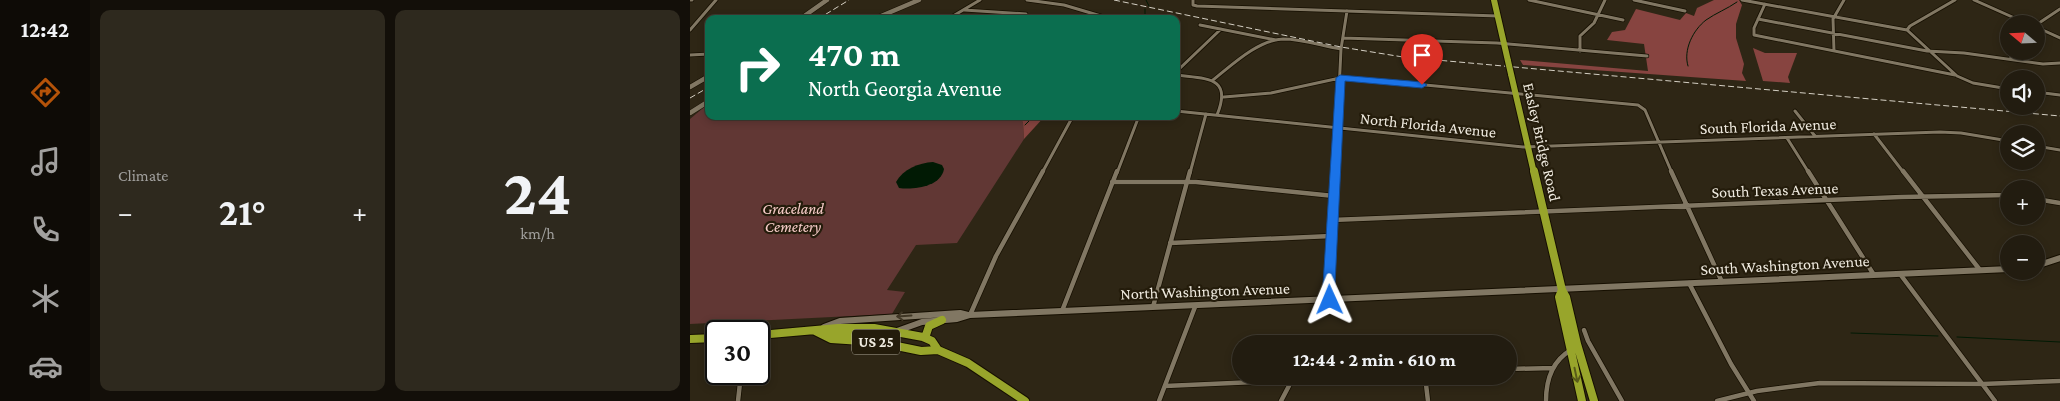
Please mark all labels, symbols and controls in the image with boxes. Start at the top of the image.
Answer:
north arrow [2000,15,2045,60]
map controls [2000,15,2045,280]
text: 12:42 [21,17,69,42]
pin [1401,34,1443,85]
icon: right [725,35,790,100]
text: 470 m [808,35,900,74]
icon: arrive [1408,41,1436,69]
button: sound [2000,70,2045,115]
icon: directions [28,75,63,110]
text: North Georgia Avenue [808,76,1002,101]
street label: Easley Bridge Road [1519,81,1564,204]
street label: North Florida Avenue [1359,109,1497,141]
street label: South Florida Avenue [1699,115,1837,137]
button: layers [2000,125,2045,170]
icon: music [28,144,63,179]
text: 24 [503,156,572,228]
text: Climate [118,167,168,184]
street label: South Texas Avenue [1711,179,1839,201]
button: + [2000,180,2045,225]
text: 21° [219,191,266,233]
text: − [118,197,133,228]
text: + [352,197,367,228]
park label: Graceland Cemetery [762,200,824,236]
icon: phone [28,212,63,247]
text: km/h [520,225,555,242]
button: − [2000,235,2045,280]
street label: South Washington Avenue [1700,252,1870,279]
position arrow [1303,273,1355,325]
street label: North Washington Avenue [1120,280,1290,303]
icon: climate [28,281,63,316]
one-way arrow [896,312,912,321]
speed limit sign: 30 [705,320,770,385]
road number: US 25 [852,330,900,354]
icon: car [28,349,63,384]
text: 12:44 · 2 min · 610 m [1293,349,1456,370]
one-way arrow [1572,367,1581,383]

